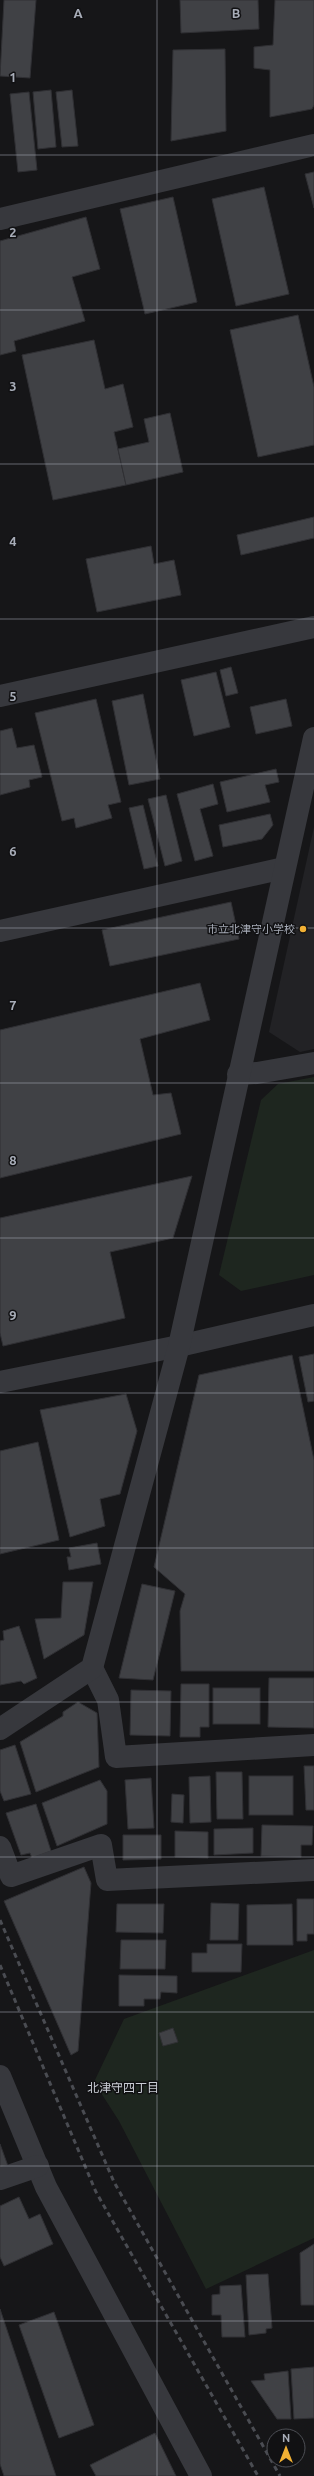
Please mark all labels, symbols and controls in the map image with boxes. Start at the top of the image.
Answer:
text: A [73,6,83,20]
text: B [232,6,241,20]
text: 1 [9,70,17,84]
text: 2 [9,225,17,239]
text: 3 [9,379,17,393]
text: 4 [9,534,17,548]
text: 5 [9,689,17,703]
text: 6 [9,844,17,858]
place label: 市立北津守小学校 [207,923,295,935]
marker: 市立北津守小学校 [298,924,308,934]
text: 7 [9,998,17,1012]
text: 8 [9,1153,17,1167]
text: 9 [9,1308,17,1322]
district label: 北津守四丁目 [87,2081,159,2094]
north arrow [266,2428,306,2468]
text: N [282,2432,290,2444]

